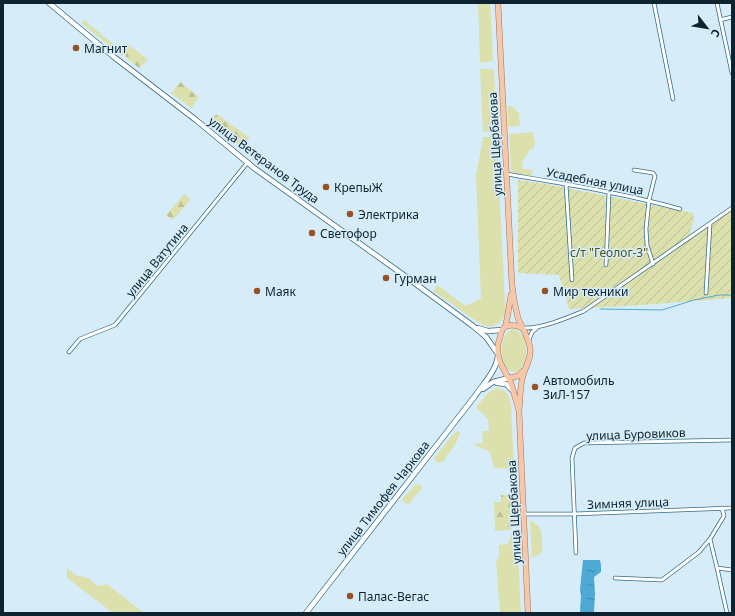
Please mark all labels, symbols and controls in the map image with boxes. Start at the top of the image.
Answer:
north arrow [687,8,727,48]
text: С [708,26,724,40]
place label: Магнит [84,40,128,57]
marker: Магнит [71,43,81,53]
street label: улица Щербакова [484,92,506,196]
street label: улица Ветеранов Труда [205,113,323,207]
street label: Усадебная улица [545,163,645,199]
place label: КрепыЖ [334,179,383,196]
marker: КрепыЖ [321,182,331,192]
place label: Электрика [358,206,419,223]
marker: Электрика [345,209,355,219]
street label: улица Ватутина [122,220,192,300]
place label: Светофор [320,225,377,242]
marker: Светофор [307,228,317,238]
park label: с/т "Геолог-3" [570,244,648,261]
place label: Гурман [394,270,437,287]
marker: Гурман [381,273,391,283]
place label: Маяк [265,283,296,300]
place label: Мир техники [553,283,628,300]
marker: Маяк [252,286,262,296]
marker: Мир техники [540,286,550,296]
place label: Автомобиль ЗиЛ-157 [543,372,614,403]
marker: Автомобиль ЗиЛ-157 [530,382,540,392]
street label: улица Буровиков [586,424,686,444]
street label: улица Тимофея Чаркова [333,437,433,559]
street label: улица Щербакова [503,460,525,564]
street label: Зимняя улица [587,493,669,513]
place label: Палас-Вегас [358,588,429,605]
marker: Палас-Вегас [345,591,355,601]

